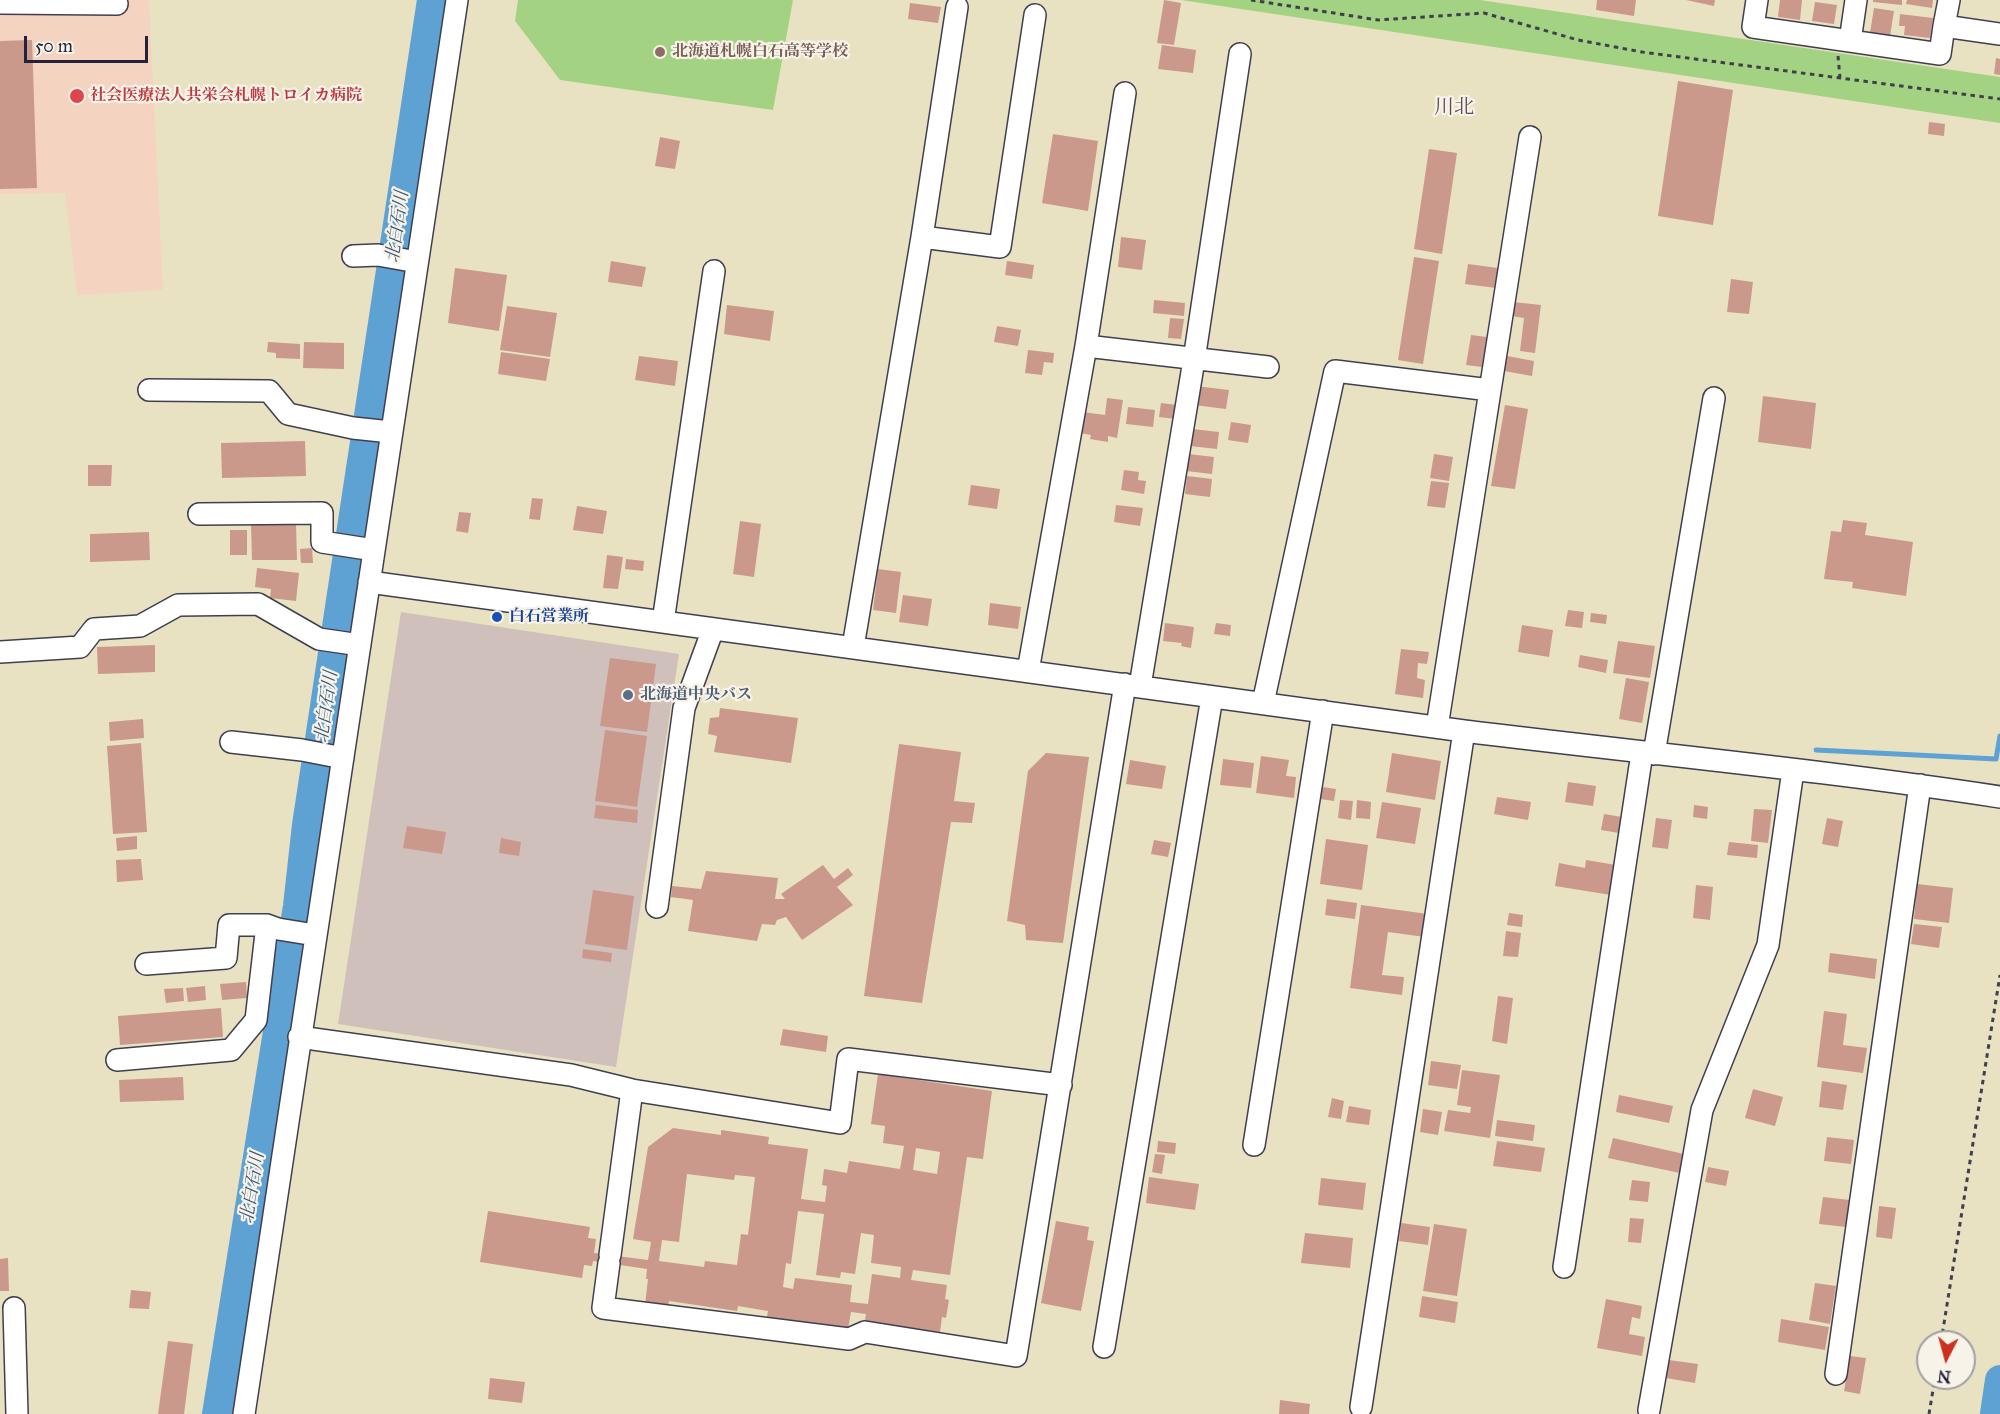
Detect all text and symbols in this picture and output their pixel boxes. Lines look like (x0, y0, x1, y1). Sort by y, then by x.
scale bar (27, 24, 152, 62)
text: 50 m (35, 35, 73, 57)
place label: 北海道札幌白石高等学校 (672, 42, 848, 62)
marker: 北海道札幌白石高等学校 (653, 45, 667, 59)
place label: 社会医療法人共栄会札幌トロイカ病院 (90, 86, 362, 106)
marker: 社会医療法人共栄会札幌トロイカ病院 (68, 87, 86, 105)
district label: 川北 (1434, 96, 1474, 120)
water label: 北白石川 (382, 190, 414, 264)
place label: 白石営業所 (509, 607, 589, 627)
marker: 白石営業所 (490, 610, 504, 624)
water label: 北白石川 (311, 670, 343, 744)
place label: 北海道中央バス (640, 685, 752, 705)
marker: 北海道中央バス (621, 688, 635, 702)
water label: 北白石川 (237, 1151, 269, 1225)
north arrow (1916, 1330, 1976, 1390)
text: N (1937, 1366, 1952, 1387)

